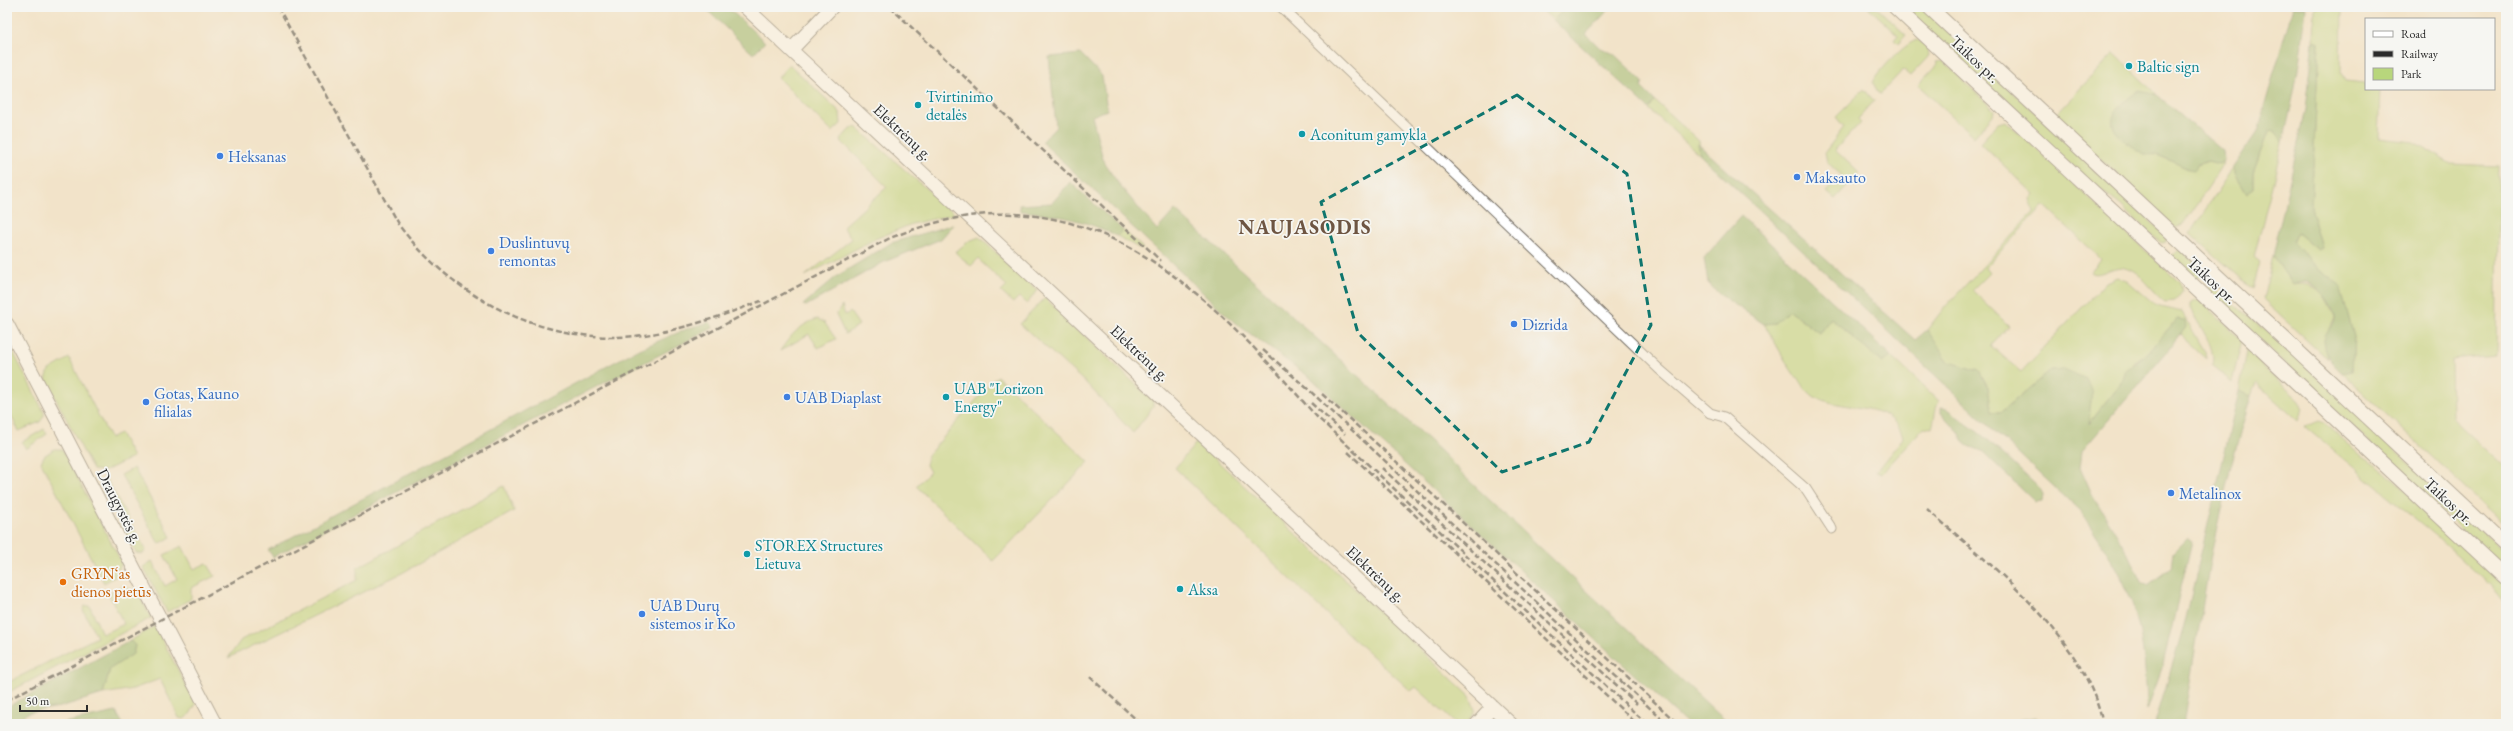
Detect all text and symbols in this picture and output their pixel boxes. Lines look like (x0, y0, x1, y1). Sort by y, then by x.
legend (2365, 18, 2495, 90)
text: Road (2401, 26, 2427, 42)
street label: Taikos pr. (1946, 31, 2004, 87)
text: Railway (2401, 46, 2439, 62)
place label: Baltic sign (2137, 56, 2200, 77)
marker: Baltic sign (2124, 61, 2134, 71)
text: Park (2401, 66, 2422, 82)
place label: Tvirtinimo detalės (926, 86, 993, 125)
street label: Elektrėnų g. (869, 99, 937, 165)
marker: Tvirtinimo detalės (913, 100, 923, 110)
place label: Aconitum gamykla (1309, 124, 1427, 145)
marker: Aconitum gamykla (1297, 129, 1307, 139)
place label: Heksanas (228, 146, 286, 167)
marker: Heksanas (215, 151, 225, 161)
place label: Maksauto (1805, 167, 1866, 188)
marker: Maksauto (1792, 172, 1802, 182)
district label: NAUJASODIS (1238, 214, 1372, 240)
place label: Duslintuvų remontas (499, 232, 570, 271)
marker: Duslintuvų remontas (486, 246, 496, 256)
street label: Taikos pr. (2183, 252, 2241, 308)
place label: Dizrida (1522, 314, 1568, 335)
marker: Dizrida (1509, 319, 1519, 329)
street label: Elektrėnų g. (1106, 320, 1174, 386)
place label: UAB "Lorizon Energy" (954, 378, 1044, 417)
place label: Gotas, Kauno filialas (154, 383, 239, 422)
place label: UAB Diaplast (795, 387, 881, 408)
marker: UAB Diaplast (782, 392, 792, 402)
marker: UAB "Lorizon Energy" (941, 392, 951, 402)
marker: Gotas, Kauno filialas (141, 397, 151, 407)
street label: Draugystės g. (92, 465, 148, 547)
street label: Taikos pr. (2420, 473, 2478, 529)
place label: Metalinox (2179, 483, 2241, 504)
marker: Metalinox (2166, 488, 2176, 498)
place label: STOREX Structures Lietuva (755, 535, 883, 574)
street label: Elektrėnų g. (1342, 541, 1410, 607)
marker: STOREX Structures Lietuva (742, 549, 752, 559)
place label: GRYN‘as dienos pietūs (71, 563, 151, 602)
marker: GRYN‘as dienos pietūs (58, 577, 68, 587)
place label: Aksa (1187, 579, 1219, 600)
marker: Aksa (1175, 584, 1185, 594)
place label: UAB Durų sistemos ir Ko (650, 595, 736, 634)
marker: UAB Durų sistemos ir Ko (637, 609, 647, 619)
scale bar (20, 687, 87, 713)
text: 50 m (26, 693, 50, 709)

